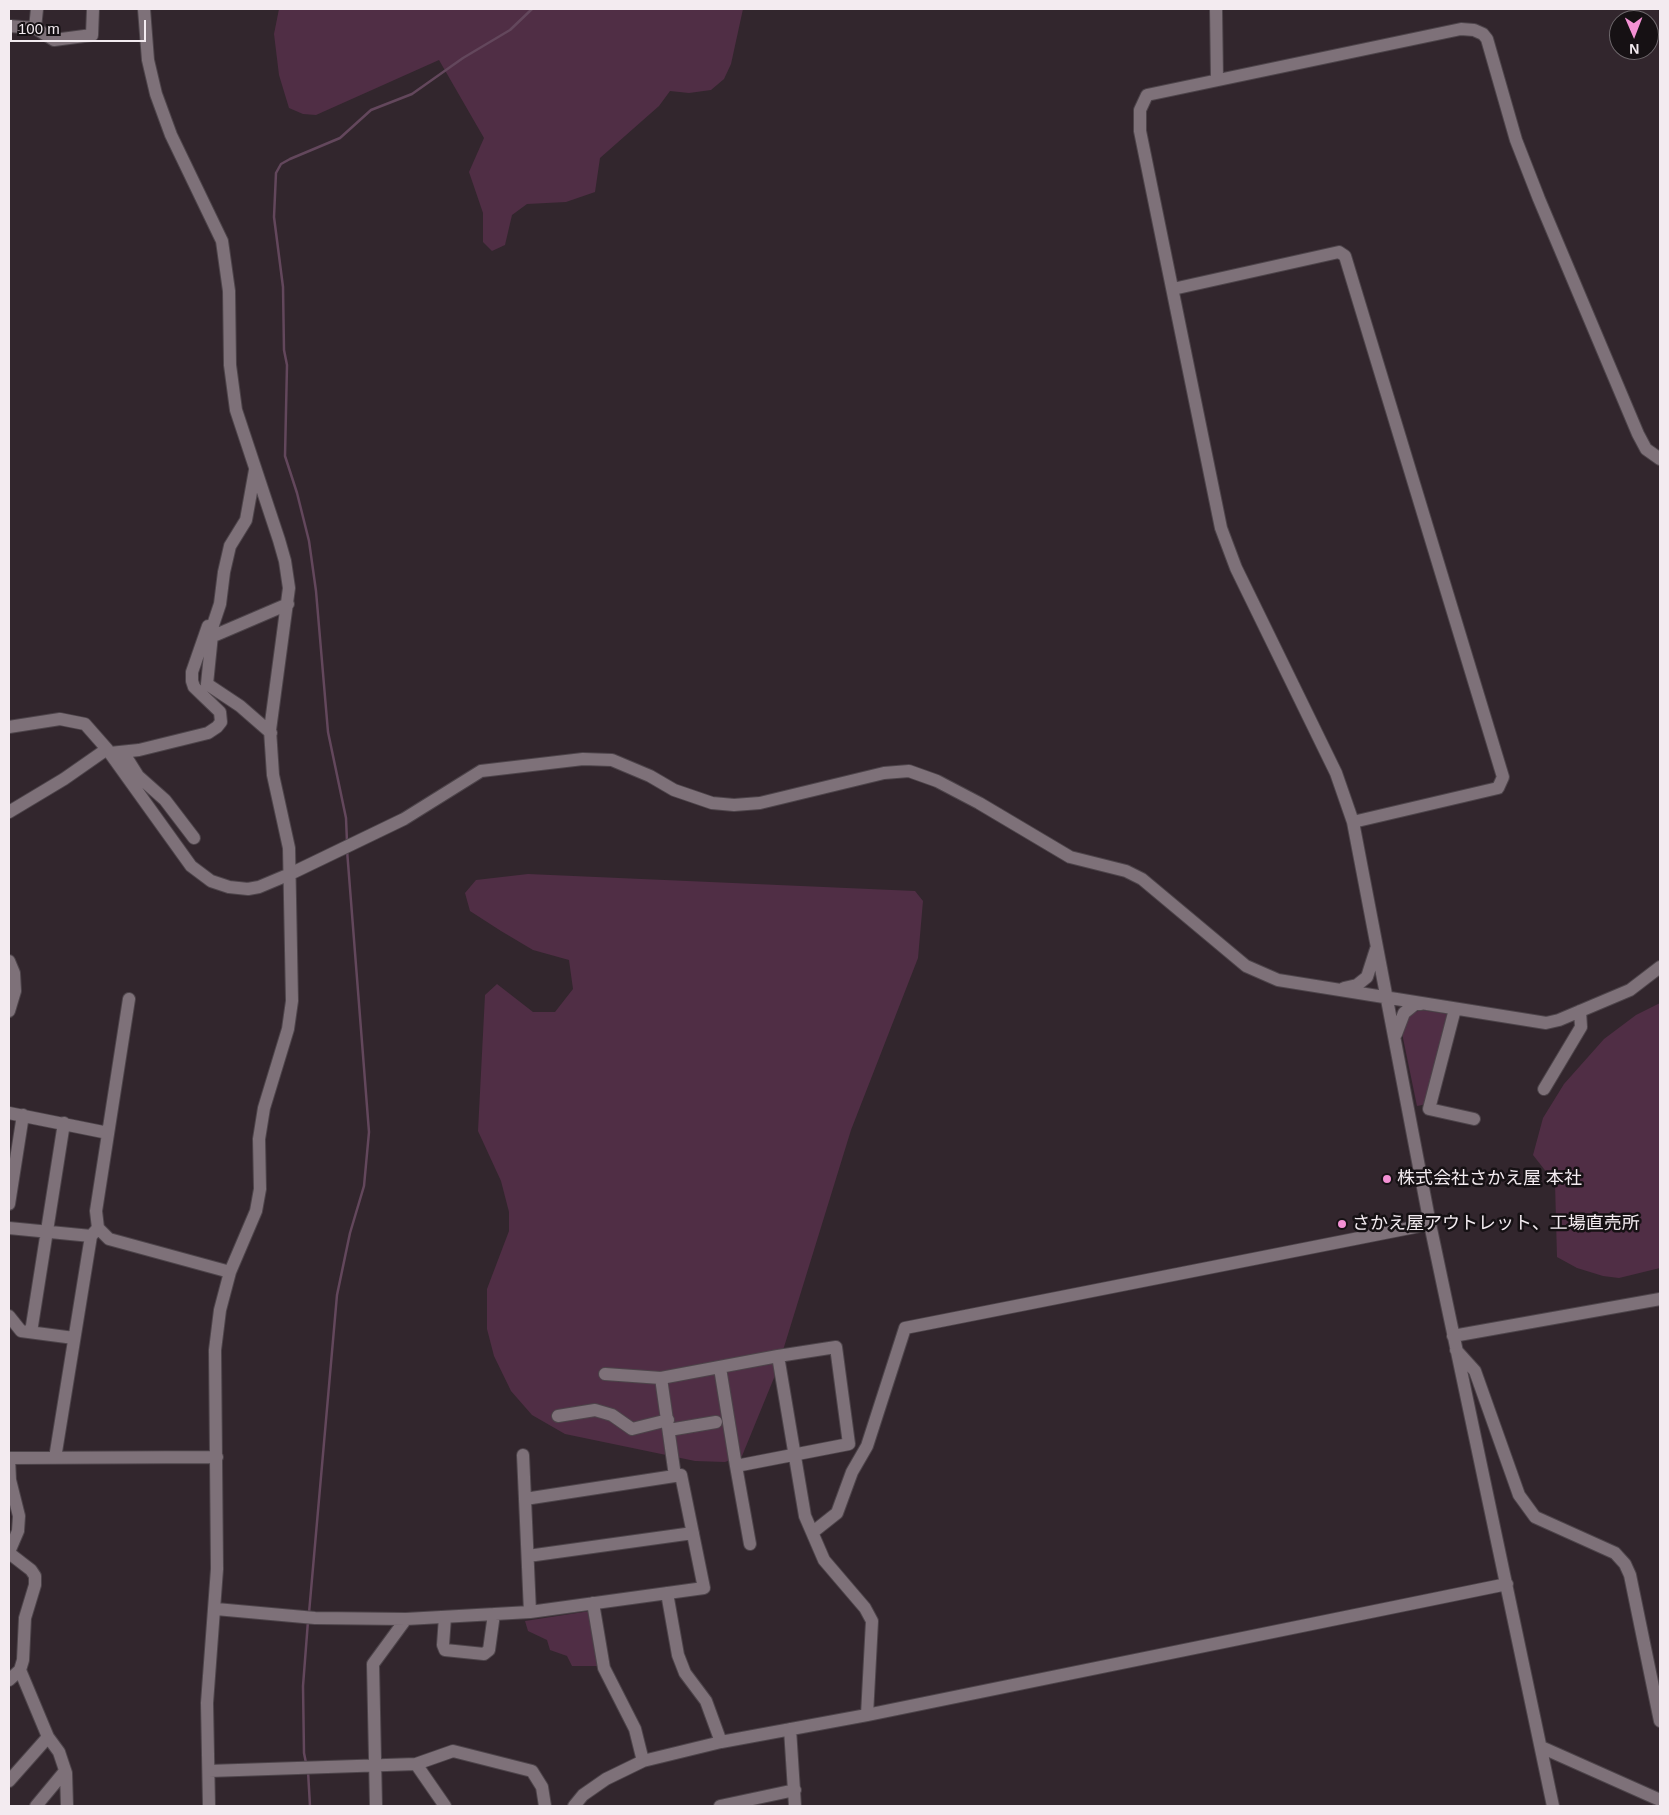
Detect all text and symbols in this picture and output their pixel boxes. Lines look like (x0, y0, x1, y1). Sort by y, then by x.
scale bar (12, 10, 149, 42)
north arrow (1609, 10, 1659, 60)
text: 100 m (18, 20, 60, 37)
text: N (1629, 41, 1639, 57)
place label: 株式会社さかえ屋 本社 (1397, 1168, 1582, 1190)
marker: 株式会社さかえ屋 本社 (1381, 1173, 1393, 1185)
place label: さかえ屋アウトレット、工場直売所 (1352, 1213, 1640, 1235)
marker: さかえ屋アウトレット、工場直売所 (1336, 1218, 1348, 1230)

